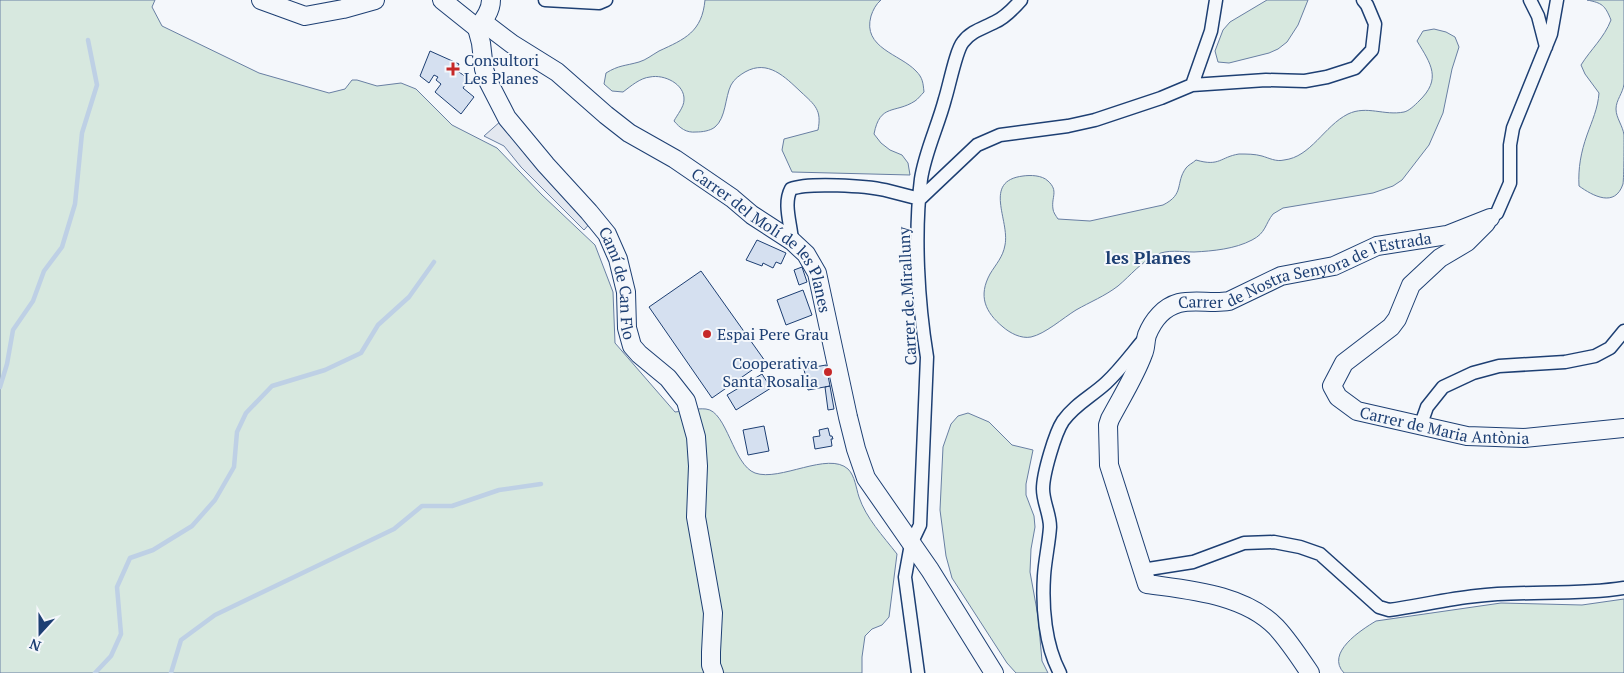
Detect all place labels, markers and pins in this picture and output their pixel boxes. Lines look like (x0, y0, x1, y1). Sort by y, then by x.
place label: Consultori Les Planes (464, 49, 539, 89)
marker: Consultori Les Planes (446, 62, 460, 76)
place label: Espai Pere Grau (717, 323, 829, 345)
marker: Espai Pere Grau (701, 328, 713, 340)
place label: Cooperativa Santa Rosalia (722, 352, 818, 392)
marker: Cooperativa Santa Rosalia (822, 366, 834, 378)

